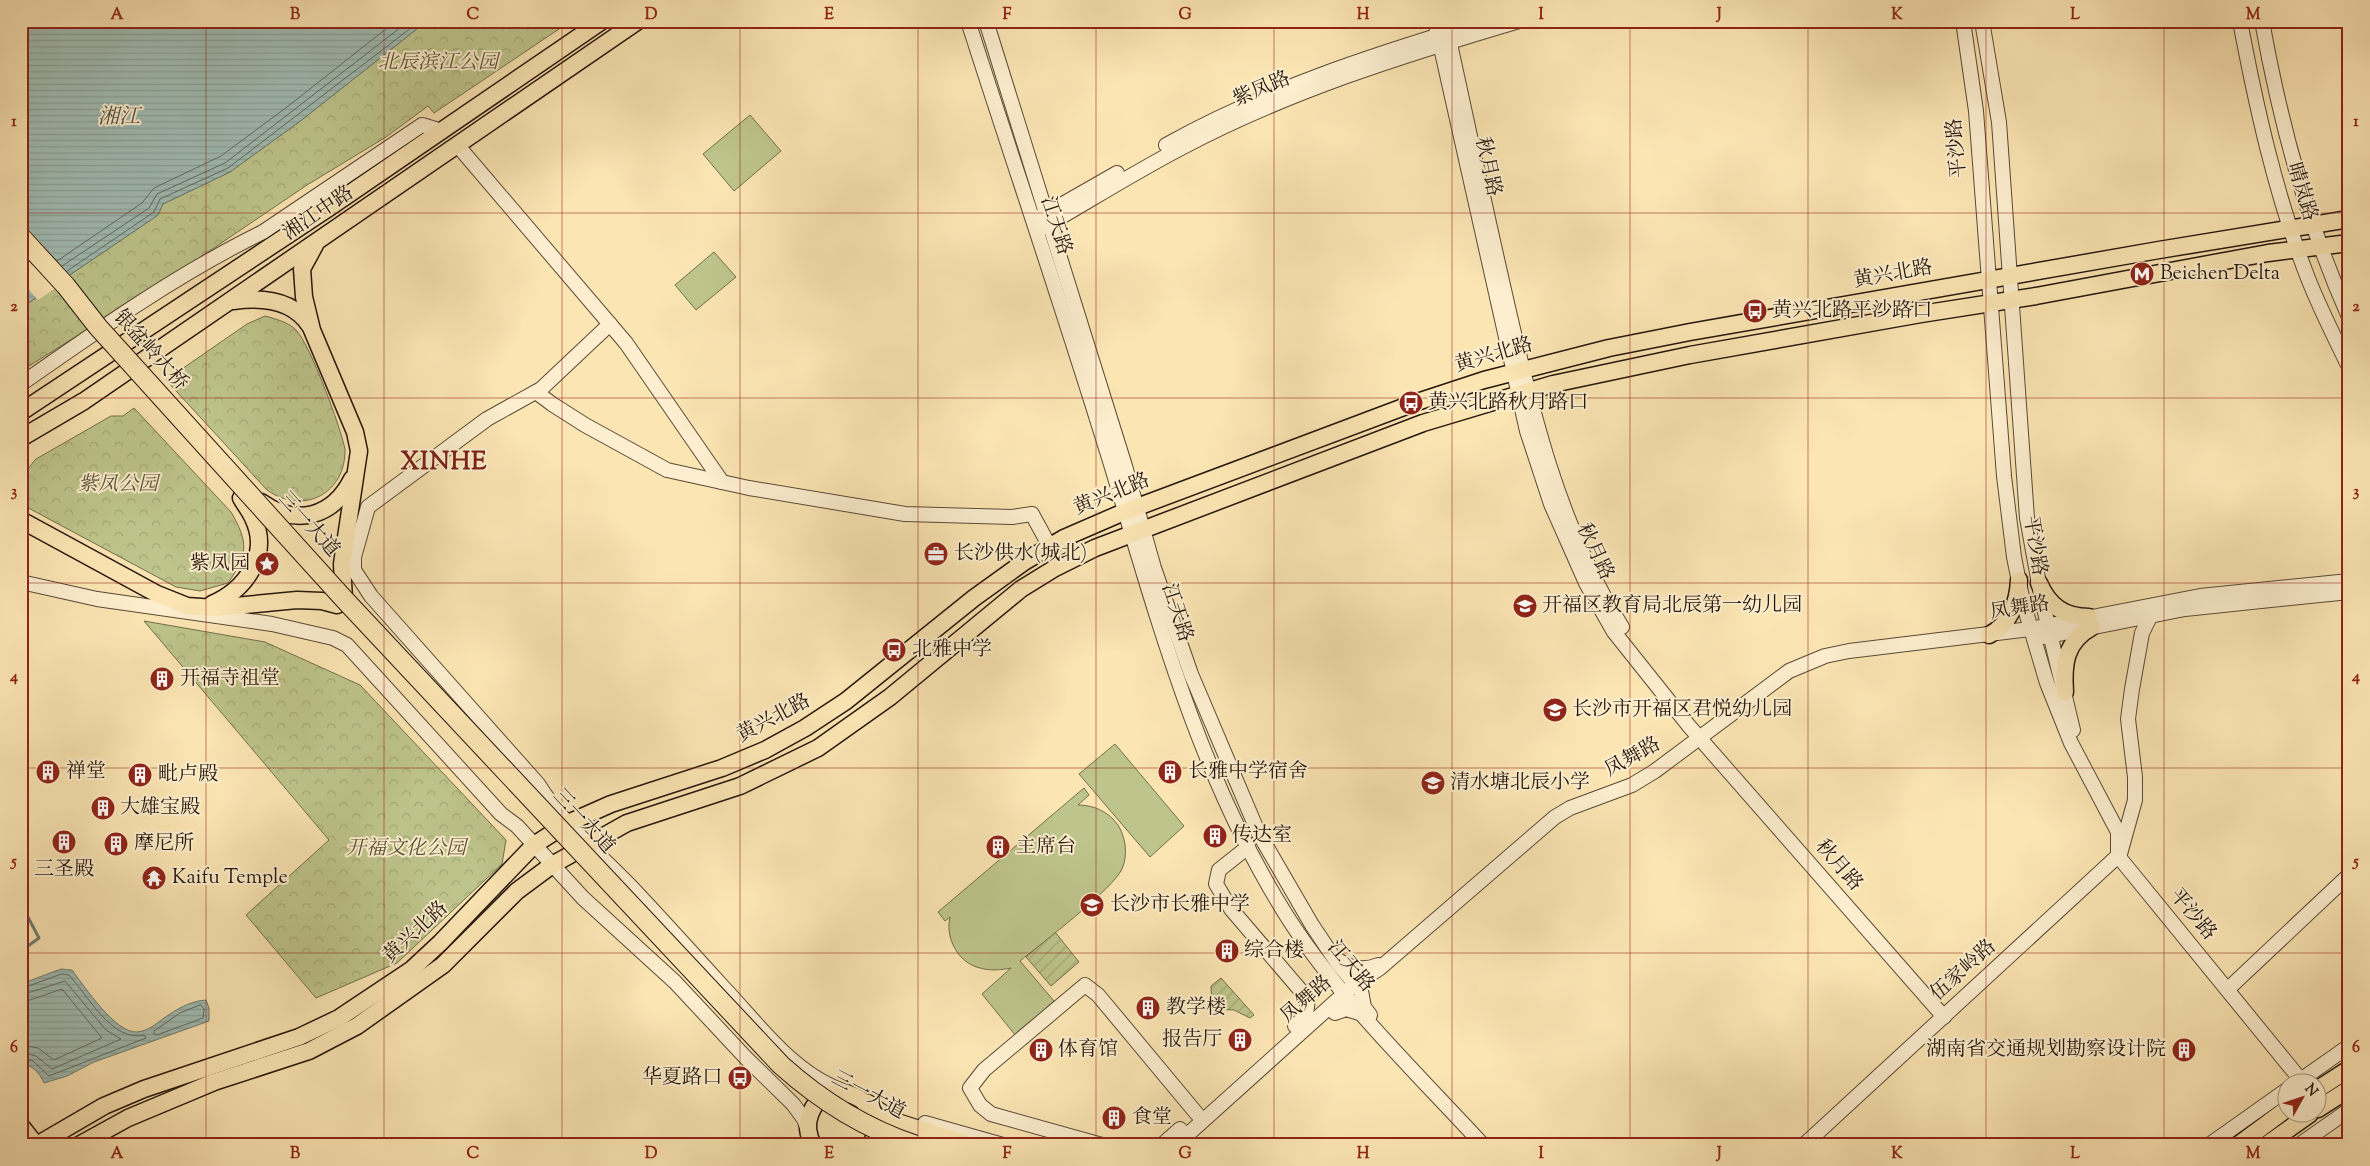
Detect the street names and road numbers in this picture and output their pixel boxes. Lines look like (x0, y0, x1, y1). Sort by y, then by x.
street label: 紫凤路 (1229, 65, 1295, 115)
street label: 平沙路 (1941, 117, 1975, 179)
street label: 秋月路 (1467, 135, 1507, 199)
street label: 晴岚路 (2278, 159, 2324, 225)
street label: 湘江中路 (278, 180, 360, 248)
street label: 江天路 (1032, 193, 1078, 259)
street label: 黄兴北路 (1851, 254, 1935, 296)
street label: 银盆岭大桥 (106, 304, 194, 398)
street label: 黄兴北路 (1452, 331, 1536, 381)
street label: 黄兴北路 (1069, 467, 1155, 523)
street label: 三一大道 (270, 486, 346, 564)
street label: 平沙路 (2015, 514, 2053, 578)
street label: 秋月路 (1568, 519, 1620, 585)
street label: 江天路 (1153, 580, 1199, 646)
street label: 凤舞路 (1988, 590, 2052, 628)
street label: 黄兴北路 (732, 687, 816, 751)
street label: 凤舞路 (1600, 731, 1666, 785)
street label: 三一大道 (545, 783, 621, 861)
street label: 秋月路 (1807, 834, 1869, 898)
street label: 平沙路 (2162, 883, 2222, 947)
street label: 黄兴北路 (377, 895, 455, 971)
street label: 伍家岭路 (1925, 933, 2003, 1009)
street label: 江天路 (1320, 935, 1380, 999)
street label: 凤舞路 (1275, 969, 1339, 1031)
street label: 三一大道 (826, 1064, 910, 1128)

